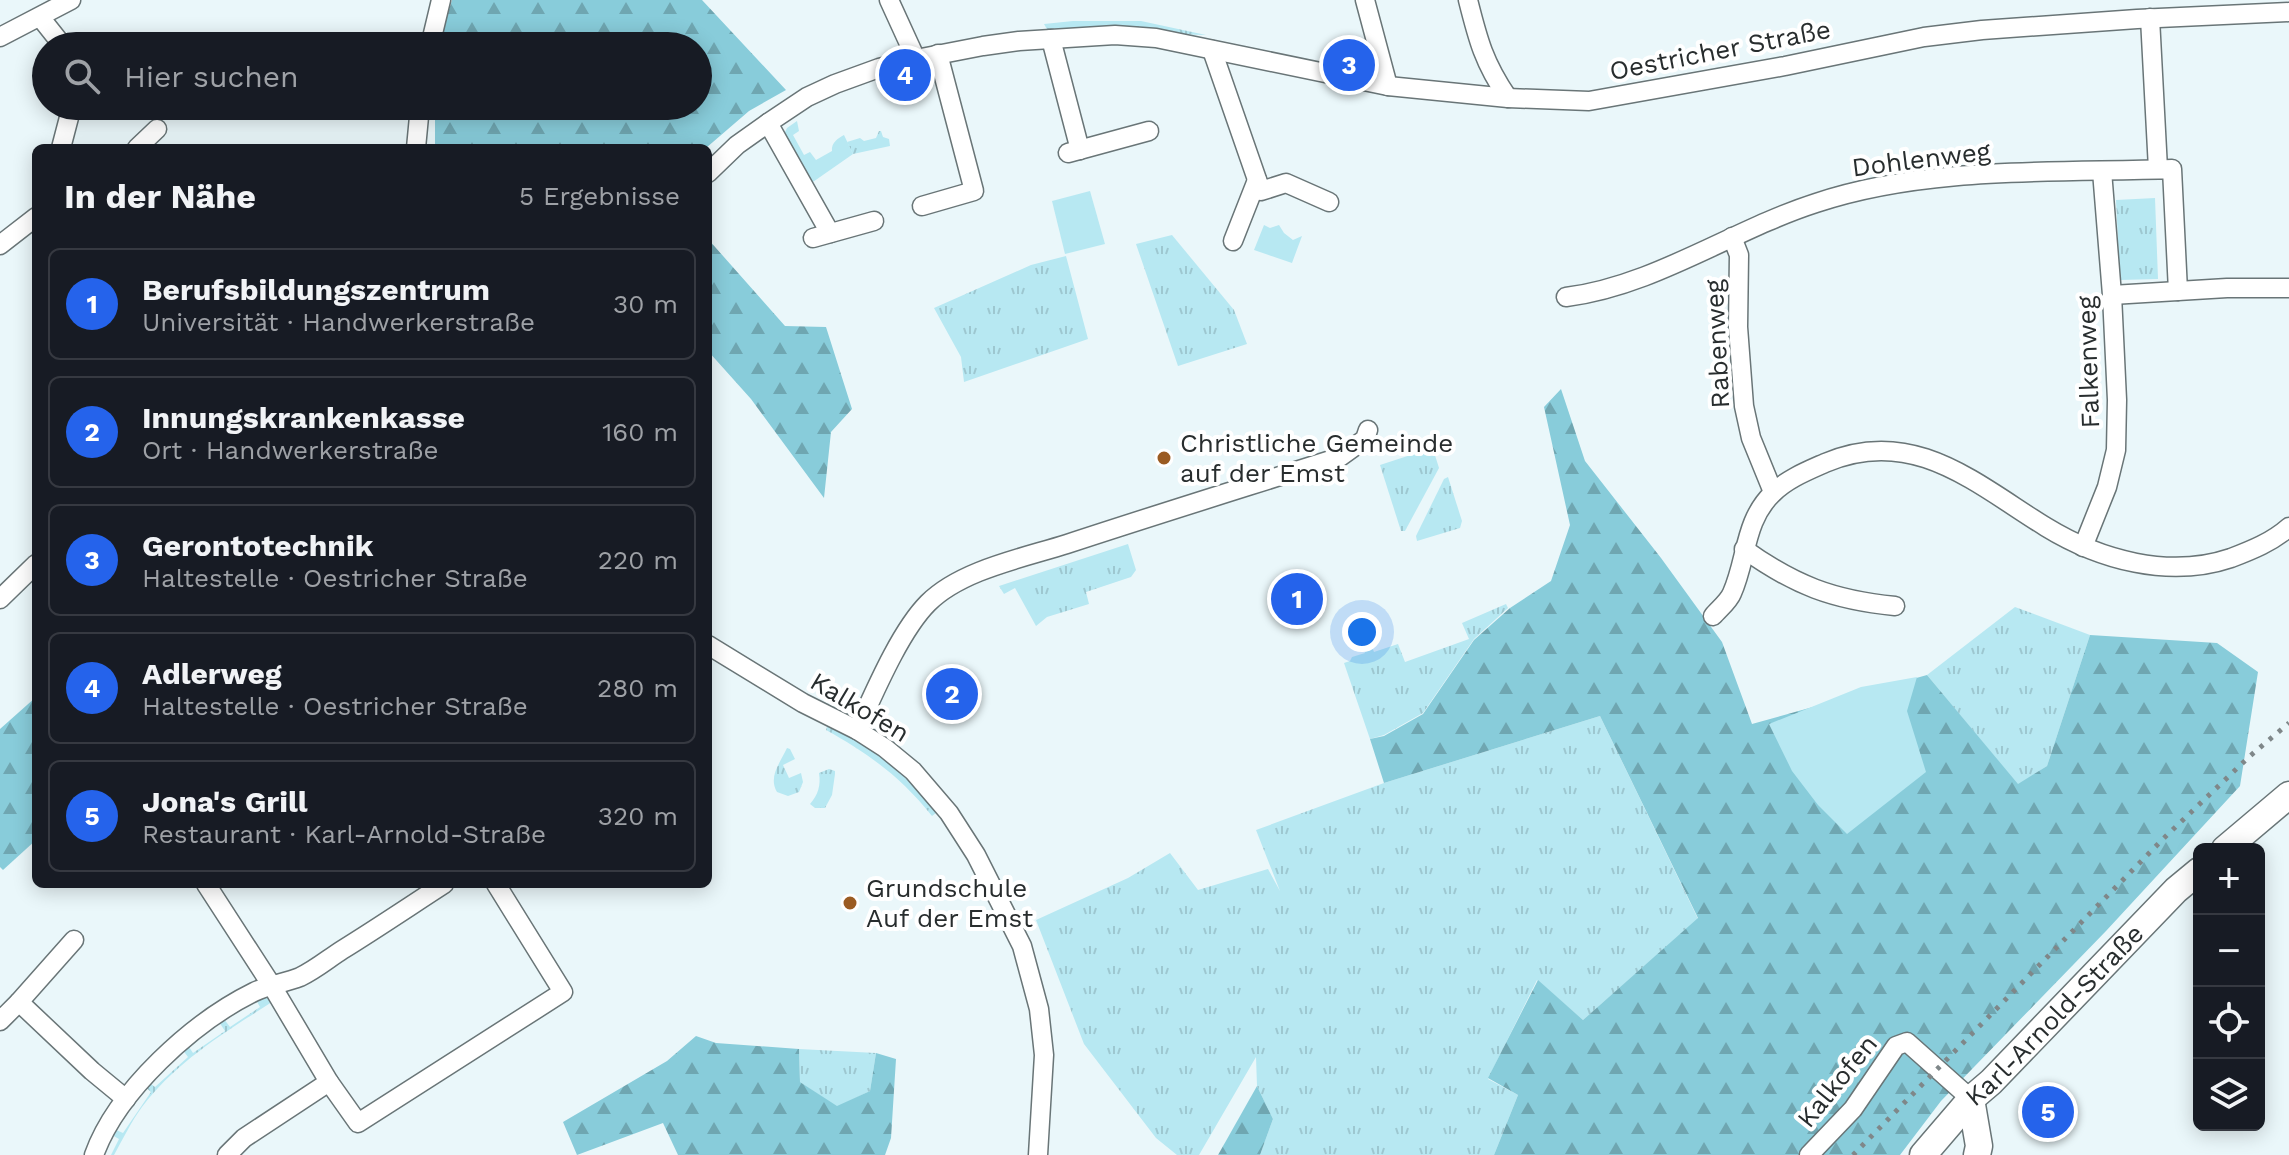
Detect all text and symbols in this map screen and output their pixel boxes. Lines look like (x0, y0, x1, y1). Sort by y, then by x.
street label: Oestricher Straße (1607, 14, 1833, 86)
search box (32, 32, 712, 120)
pin: 3 (1323, 35, 1375, 95)
pin: 4 (879, 45, 931, 105)
icon: search (60, 54, 104, 98)
text: Hier suchen (124, 59, 299, 94)
street label: Dohlenweg (1850, 136, 1992, 182)
text: In der Nähe (64, 176, 256, 216)
text: 5 Ergebnisse (519, 181, 680, 211)
text: Berufsbildungszentrum (142, 272, 490, 307)
street label: Rabenweg (1699, 278, 1735, 409)
text: 1 (86, 289, 98, 319)
text: 30 m (613, 289, 678, 319)
street label: Falkenweg (2071, 295, 2105, 429)
text: Universität · Handwerkerstraße (142, 307, 535, 337)
text: Innungskrankenkasse (142, 400, 465, 435)
text: 2 (84, 417, 100, 447)
text: 160 m (602, 417, 678, 447)
place label: Christliche Gemeinde auf der Emst (1180, 428, 1453, 488)
text: Ort · Handwerkerstraße (142, 435, 439, 465)
marker: Christliche Gemeinde auf der Emst (1155, 449, 1173, 467)
text: Gerontotechnik (142, 528, 373, 563)
text: 3 (84, 545, 100, 575)
text: 220 m (598, 545, 678, 575)
text: Haltestelle · Oestricher Straße (142, 563, 528, 593)
pin: 1 (1271, 569, 1323, 629)
your location (1342, 612, 1382, 652)
text: Adlerweg (142, 656, 282, 691)
pin: 2 (926, 664, 978, 724)
street label: Kalkofen (805, 666, 915, 748)
text: 4 (84, 673, 100, 703)
text: 280 m (597, 673, 678, 703)
text: Haltestelle · Oestricher Straße (142, 691, 528, 721)
text: Jona's Grill (142, 784, 308, 819)
text: 5 (84, 801, 100, 831)
text: 320 m (598, 801, 678, 831)
text: Restaurant · Karl-Arnold-Straße (142, 819, 546, 849)
map controls (2193, 843, 2265, 1131)
button: + (2193, 843, 2265, 915)
place label: Grundschule Auf der Emst (866, 873, 1033, 933)
marker: Grundschule Auf der Emst (841, 894, 859, 912)
button: − (2193, 915, 2265, 987)
street label: Karl-Arnold-Straße (1959, 918, 2149, 1112)
button: locate (2193, 987, 2265, 1059)
street label: Kalkofen (1791, 1029, 1883, 1133)
button: layers (2193, 1059, 2265, 1131)
pin: 5 (2022, 1082, 2074, 1142)

